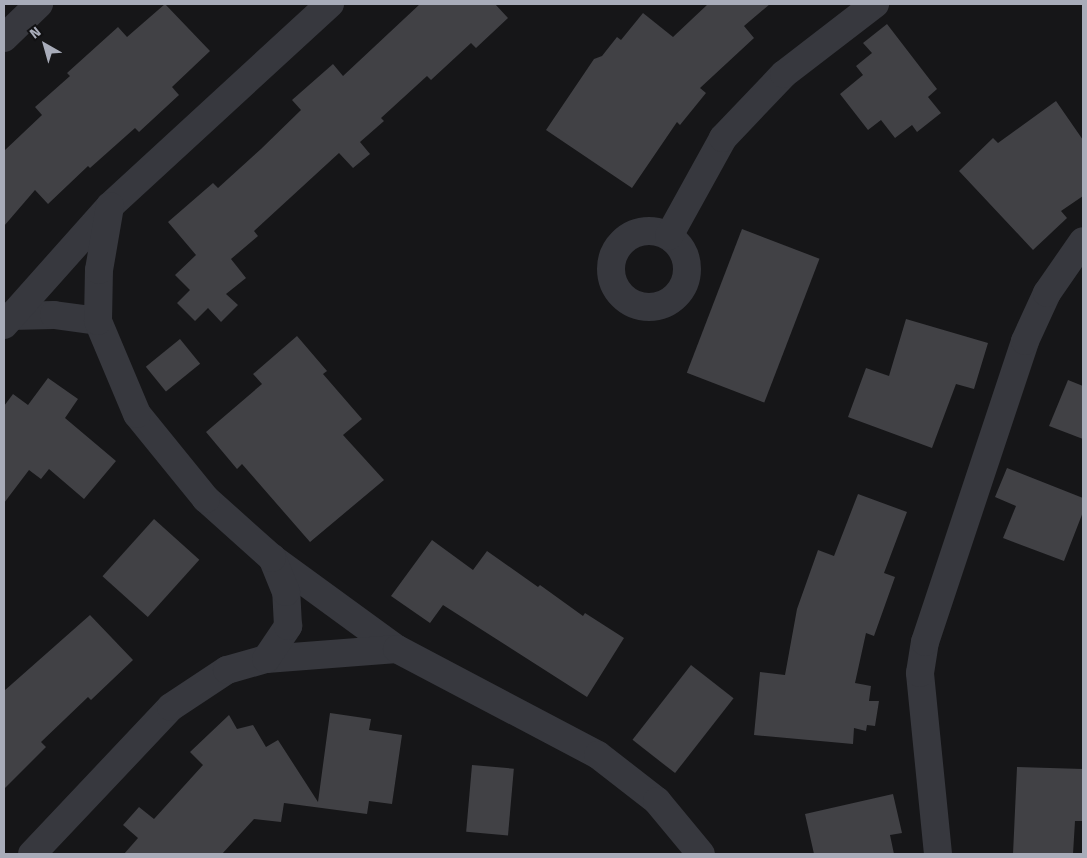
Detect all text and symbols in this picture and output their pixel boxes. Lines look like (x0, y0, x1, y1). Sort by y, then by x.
north arrow (20, 20, 70, 70)
text: N (27, 23, 44, 42)

